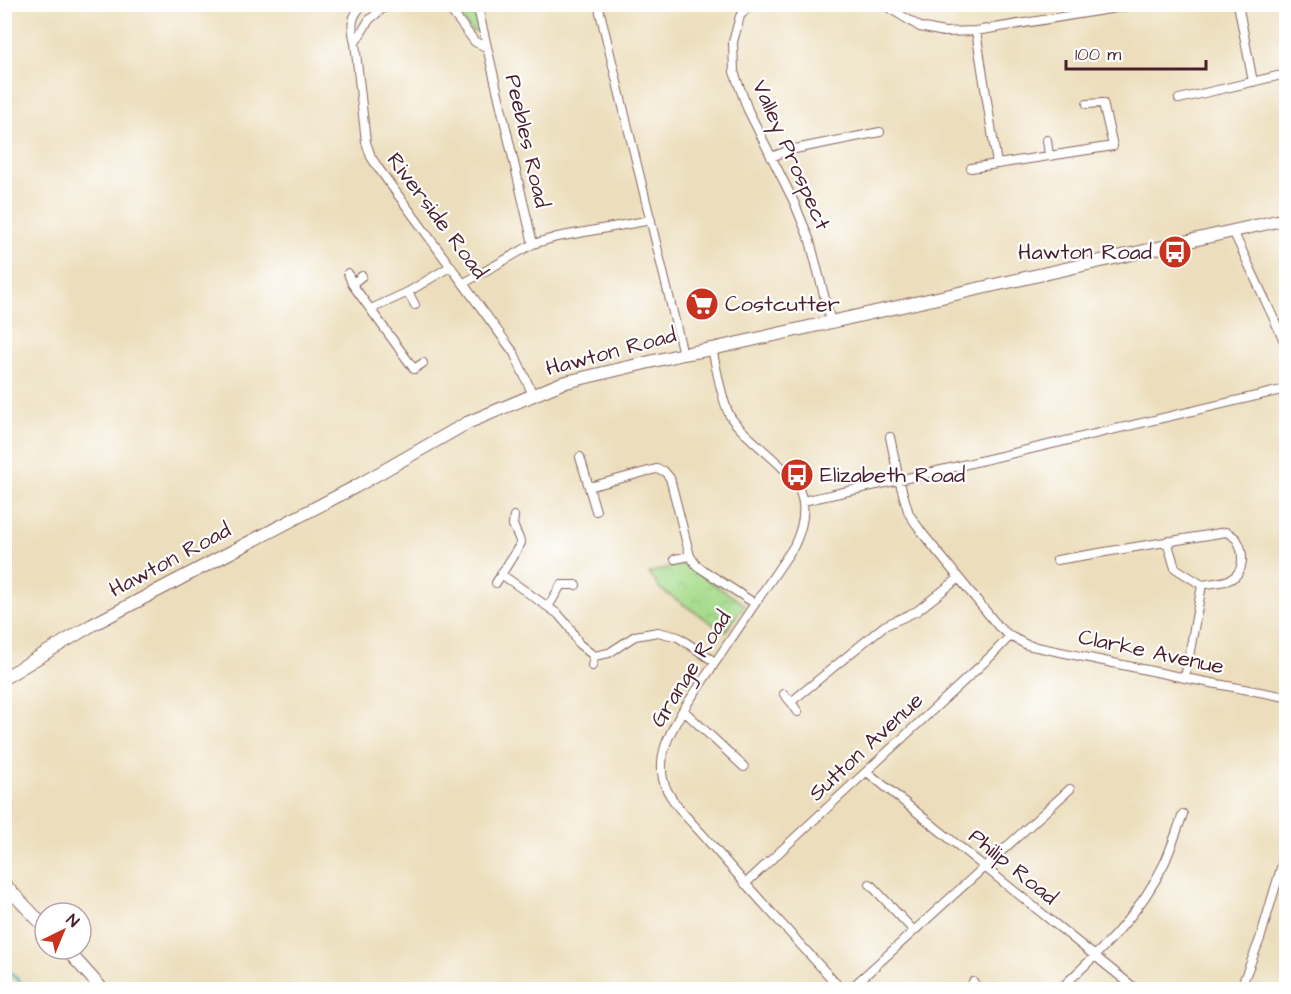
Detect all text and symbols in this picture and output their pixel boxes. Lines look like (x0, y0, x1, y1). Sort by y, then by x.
scale bar (1066, 33, 1206, 71)
text: 100 m (1075, 42, 1121, 67)
street label: Peebles Road (497, 71, 557, 211)
street label: Valley Prospect (743, 75, 838, 235)
street label: Riverside Road (379, 146, 495, 286)
bus stop icon: Hawton Road (1157, 234, 1193, 270)
place label: Hawton Road (1018, 237, 1152, 268)
supermarket icon: Costcutter (684, 286, 720, 322)
place label: Costcutter (725, 289, 840, 320)
street label: Hawton Road (542, 320, 680, 384)
bus stop icon: Elizabeth Road (779, 457, 815, 493)
place label: Elizabeth Road (820, 460, 965, 491)
street label: Hawton Road (104, 515, 236, 605)
street label: Grange Road (643, 605, 740, 734)
street label: Clarke Avenue (1075, 621, 1227, 683)
street label: Sutton Avenue (802, 686, 930, 808)
street label: Philip Road (962, 821, 1064, 913)
north arrow (33, 901, 93, 961)
text: N (61, 909, 84, 932)

